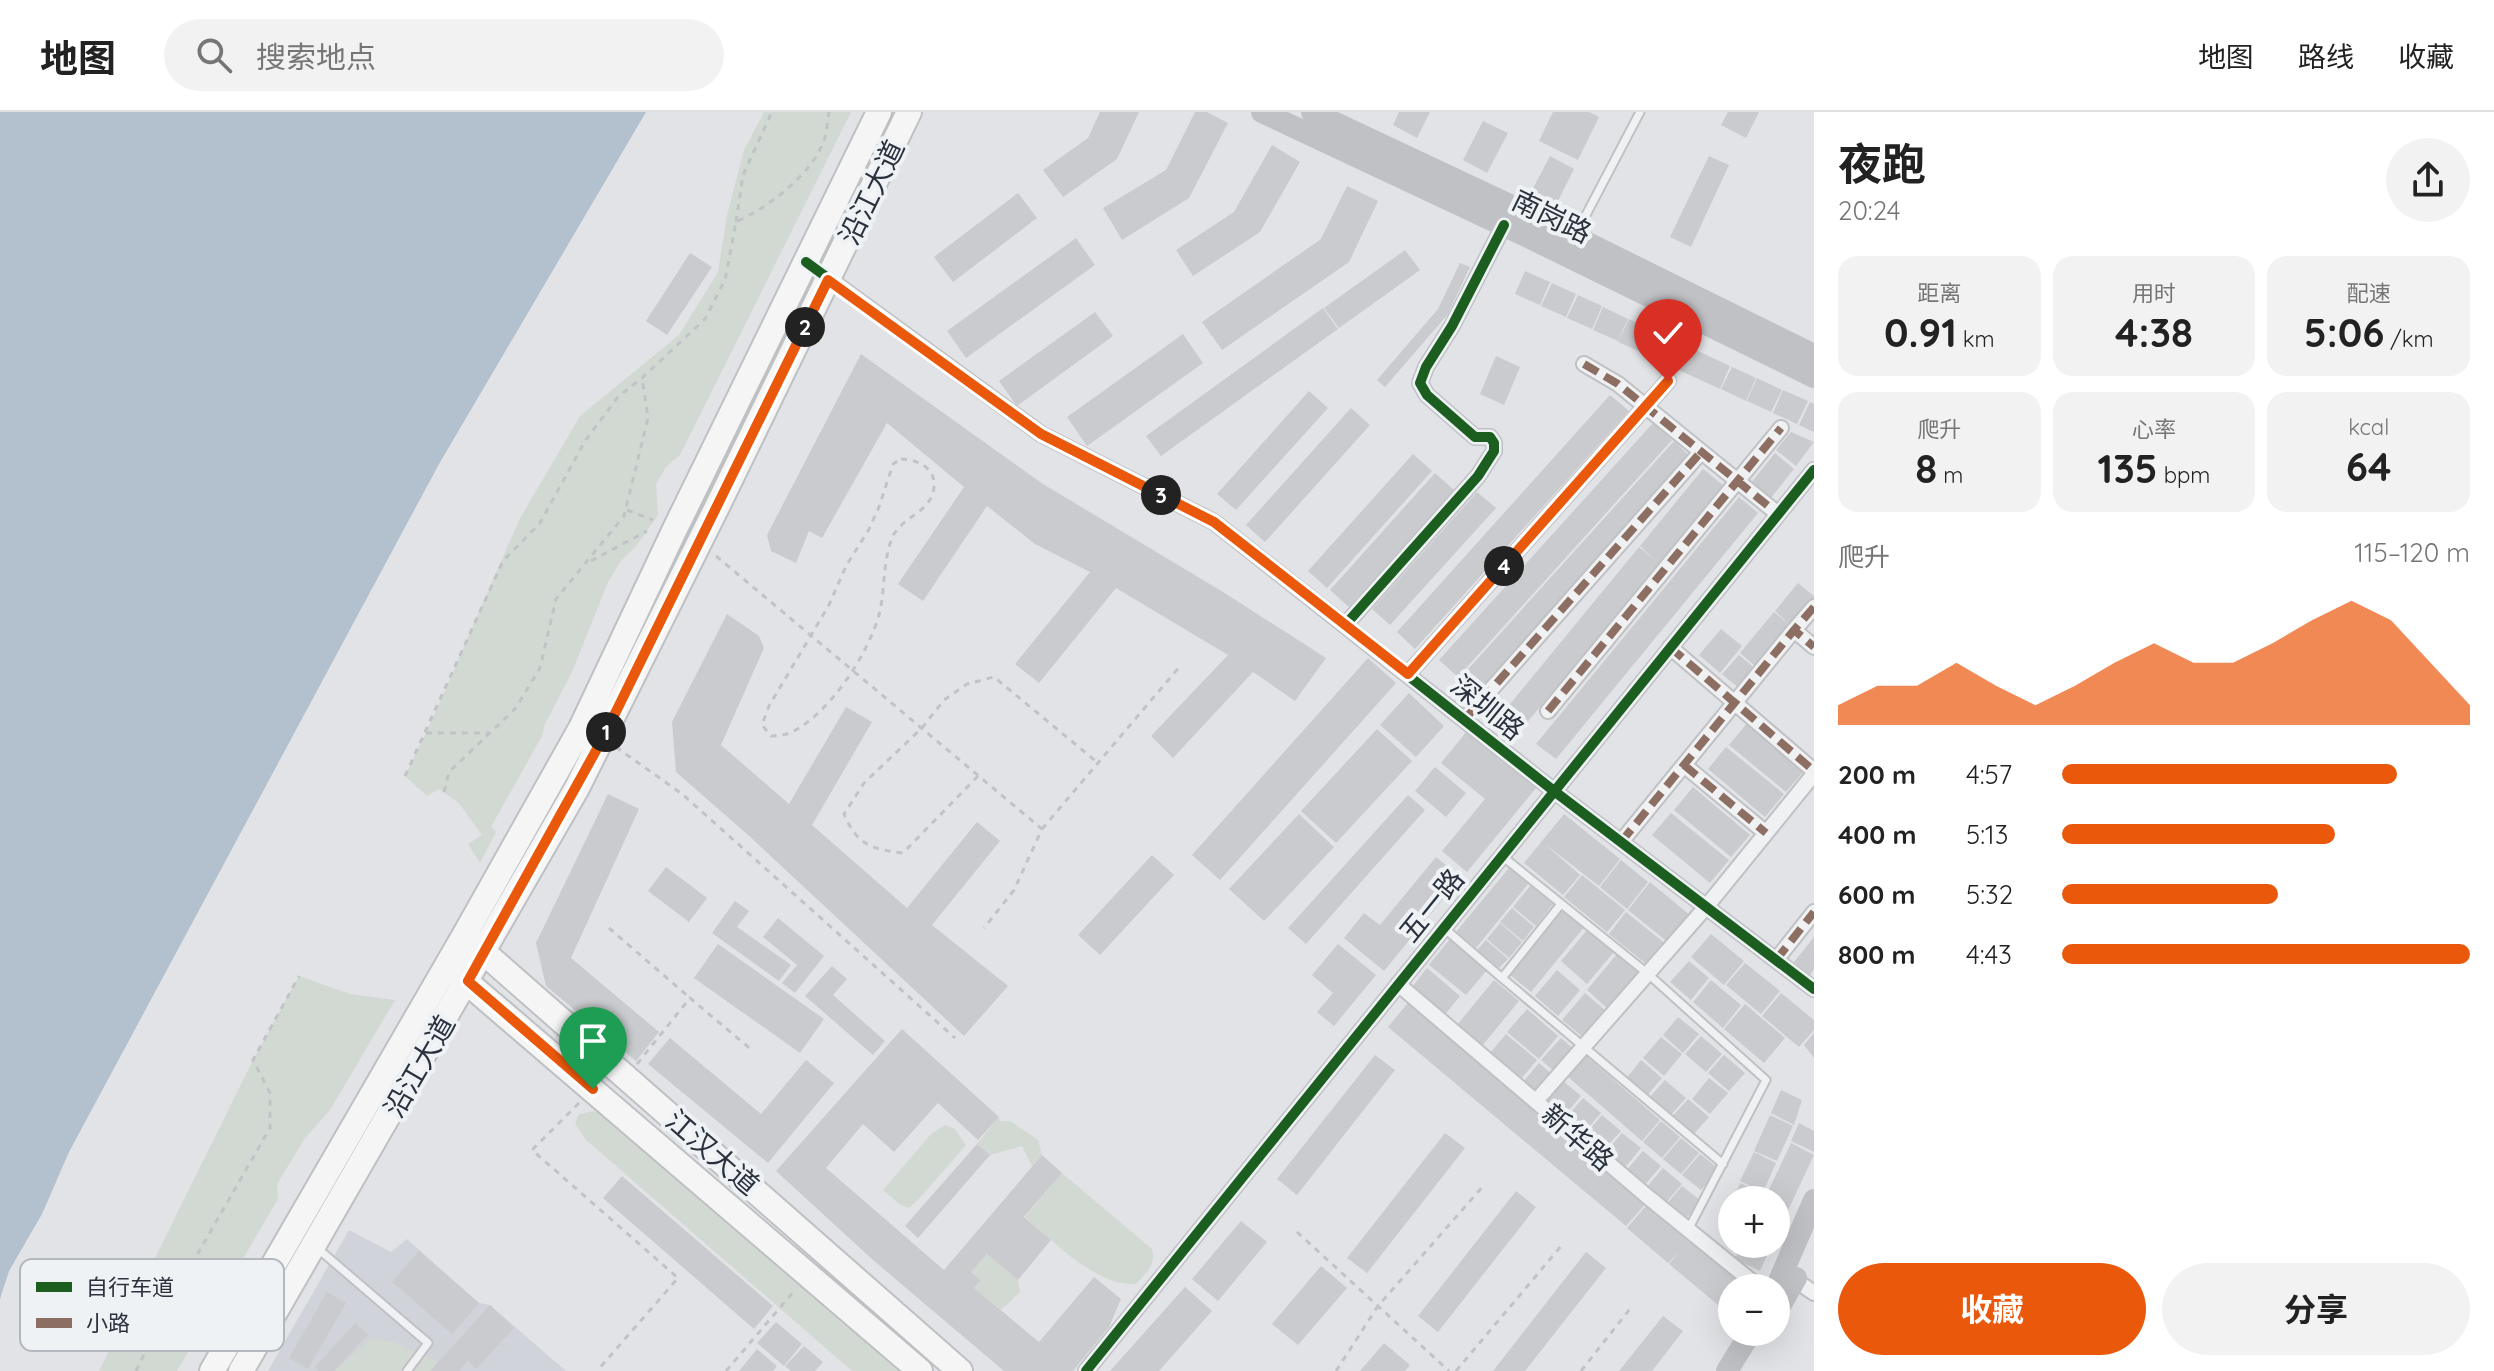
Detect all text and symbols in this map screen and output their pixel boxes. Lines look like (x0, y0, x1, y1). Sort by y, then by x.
search box (164, 19, 724, 91)
icon: search (192, 33, 236, 77)
text: 地图 (40, 34, 116, 82)
text: 搜索地点 (256, 38, 376, 76)
text: 地图 (2198, 39, 2254, 74)
text: 路线 (2298, 39, 2354, 74)
text: 收藏 (2398, 39, 2454, 74)
street label: 沿江大道 (831, 134, 911, 250)
text: 夜跑 (1838, 136, 1926, 191)
button: share (2386, 138, 2470, 222)
street label: 南岗路 (1507, 182, 1597, 250)
text: 20:24 (1838, 194, 1900, 227)
text: 距离 (1917, 279, 1961, 307)
text: 用时 (2132, 279, 2176, 307)
text: 配速 (2347, 279, 2391, 307)
pin (1634, 299, 1702, 381)
pin: 2 (785, 307, 825, 347)
text: 0.91 (1884, 307, 1957, 357)
text: 4:38 (2115, 307, 2193, 357)
text: 5:06 (2304, 307, 2384, 357)
icon: check (1646, 311, 1690, 355)
text: 2 (799, 313, 811, 341)
text: km (1957, 325, 1995, 353)
text: /km (2384, 325, 2434, 353)
text: kcal (2348, 413, 2389, 441)
text: 爬升 (1917, 415, 1961, 443)
text: 心率 (2132, 415, 2176, 443)
text: 64 (2346, 441, 2391, 491)
text: 8 (1915, 443, 1937, 493)
text: 135 (2098, 443, 2158, 493)
text: m (1937, 461, 1963, 489)
text: bpm (2158, 461, 2210, 489)
pin: 3 (1141, 475, 1181, 515)
text: 3 (1155, 481, 1167, 509)
text: 115–120 m (2354, 536, 2470, 569)
text: 爬升 (1838, 540, 1890, 573)
pin: 4 (1484, 546, 1524, 586)
text: 4 (1498, 552, 1510, 580)
street label: 深圳路 (1444, 667, 1532, 747)
pin: 1 (586, 712, 626, 752)
text: 1 (602, 718, 610, 746)
text: 200 m (1838, 758, 1916, 791)
text: 4:57 (1966, 758, 2012, 791)
text: 400 m (1838, 818, 1916, 851)
text: 5:13 (1966, 818, 2008, 851)
street label: 五一路 (1391, 861, 1471, 949)
text: 600 m (1838, 878, 1916, 911)
text: 5:32 (1966, 878, 2013, 911)
text: 800 m (1838, 938, 1915, 971)
text: 4:43 (1966, 938, 2012, 971)
pin (559, 1007, 627, 1089)
street label: 沿江大道 (376, 1009, 462, 1123)
icon: arrive (571, 1019, 615, 1063)
street label: 新华路 (1535, 1096, 1621, 1178)
street label: 江汉大道 (659, 1102, 767, 1202)
map controls (1718, 1186, 1790, 1346)
button: + (1718, 1186, 1790, 1258)
legend (20, 1259, 284, 1351)
button: 收藏 (1838, 1263, 2146, 1355)
button: 分享 (2162, 1263, 2470, 1355)
text: 自行车道 (86, 1273, 174, 1301)
button: − (1718, 1274, 1790, 1346)
text: 小路 (86, 1309, 130, 1337)

